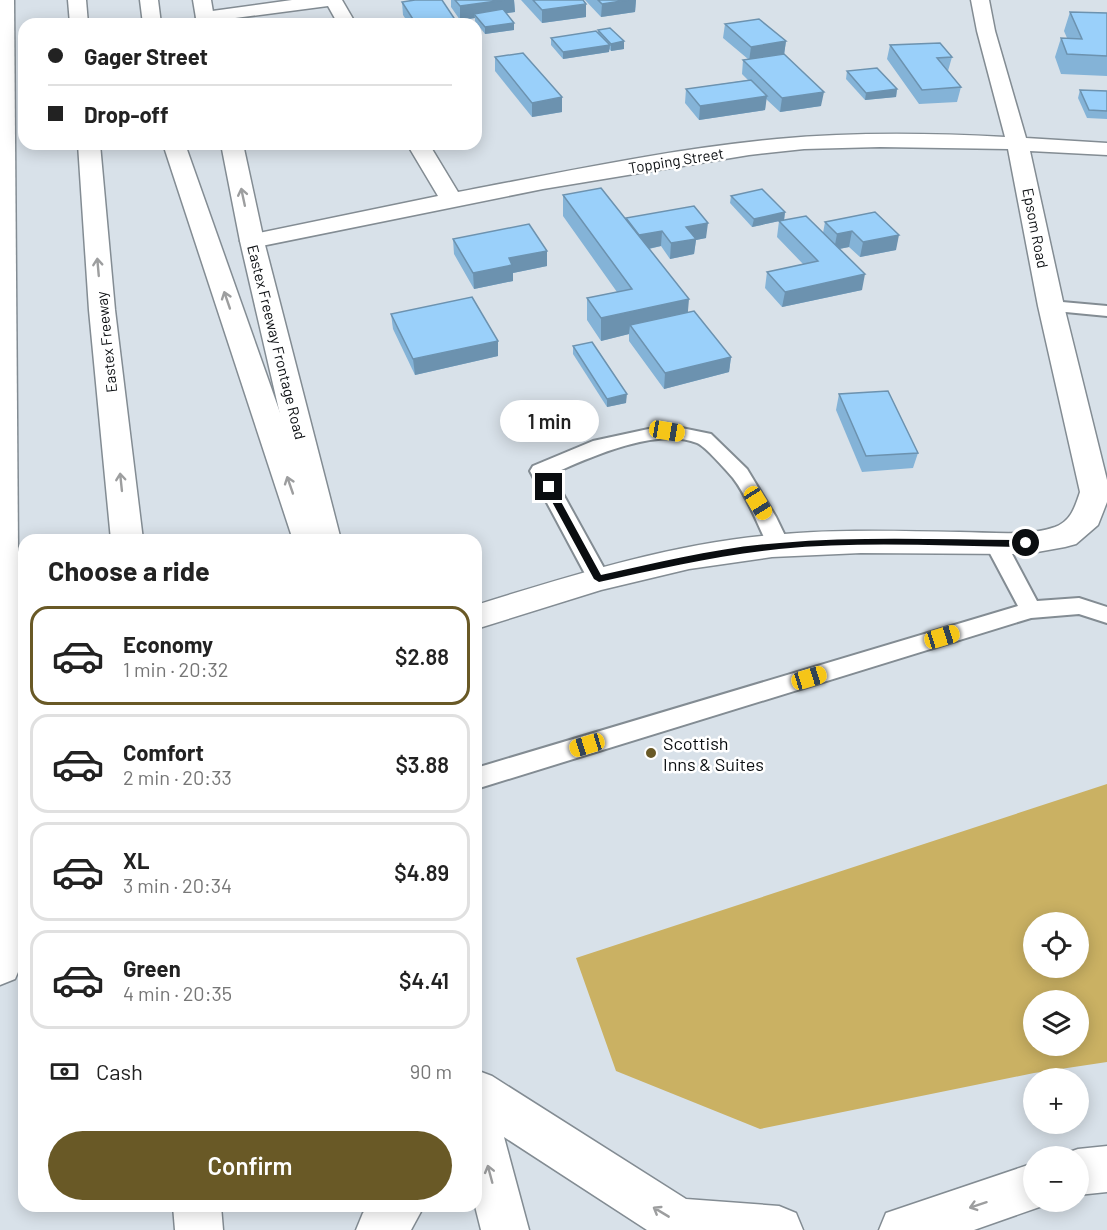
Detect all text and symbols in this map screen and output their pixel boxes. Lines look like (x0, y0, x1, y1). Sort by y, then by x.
text: Gager Street (84, 43, 208, 69)
text: Drop-off (84, 101, 168, 127)
street label: Topping Street (627, 144, 725, 176)
street label: Epsom Road (1019, 186, 1053, 270)
one-way arrow (237, 188, 248, 208)
street label: Eastex Freeway Frontage Road (244, 243, 310, 441)
one-way arrow (93, 258, 104, 277)
street label: Eastex Freeway (92, 290, 120, 394)
one-way arrow (220, 291, 231, 310)
callout: 1 min (500, 400, 598, 442)
text: 1 min (528, 409, 571, 433)
car (648, 419, 686, 443)
one-way arrow (115, 472, 126, 492)
route end (535, 473, 562, 500)
one-way arrow (283, 476, 294, 495)
car (741, 483, 775, 523)
route start (1012, 529, 1039, 556)
text: Choose a ride (48, 554, 210, 586)
car (922, 623, 962, 651)
icon: car (51, 629, 105, 683)
text: Economy (123, 631, 213, 657)
text: $2.88 (395, 643, 449, 669)
text: 1 min · 20:32 (123, 657, 228, 681)
car (789, 664, 829, 692)
car (567, 731, 607, 759)
place label: Scottish Inns & Suites (663, 732, 764, 775)
icon: car (51, 737, 105, 791)
text: Comfort (123, 739, 204, 765)
marker: Scottish Inns & Suites (644, 746, 658, 760)
text: $3.88 (395, 751, 449, 777)
text: 2 min · 20:33 (123, 765, 232, 789)
icon: car (51, 845, 105, 899)
text: XL (123, 847, 149, 873)
text: $4.89 (394, 859, 449, 885)
text: 3 min · 20:34 (123, 873, 232, 897)
map controls (1023, 912, 1089, 1212)
button: locate (1023, 912, 1089, 978)
icon: car (51, 953, 105, 1007)
text: Green (123, 955, 181, 981)
text: $4.41 (399, 967, 449, 993)
text: 4 min · 20:35 (123, 981, 232, 1005)
button: layers (1023, 990, 1089, 1056)
icon: cash (48, 1055, 81, 1088)
text: Cash (96, 1058, 143, 1084)
text: 90 m (410, 1059, 452, 1083)
button: + (1023, 1068, 1089, 1134)
button: Confirm (48, 1131, 452, 1200)
button: − (1023, 1146, 1089, 1212)
one-way arrow (484, 1165, 496, 1184)
one-way arrow (969, 1200, 988, 1211)
one-way arrow (653, 1206, 670, 1218)

